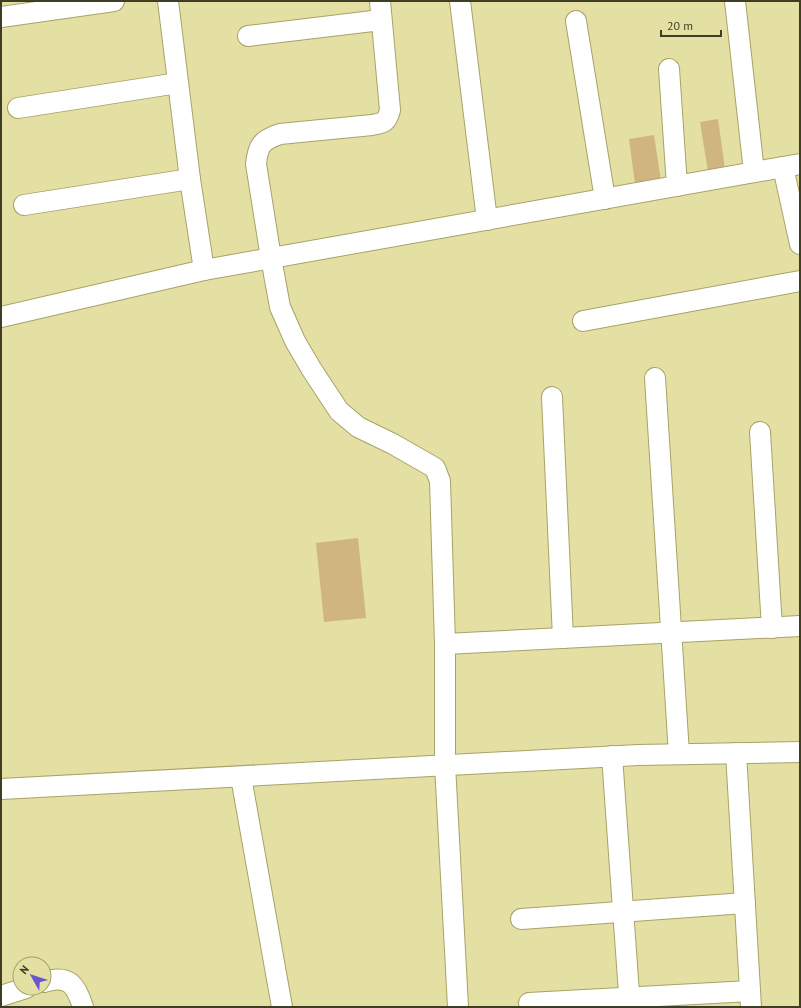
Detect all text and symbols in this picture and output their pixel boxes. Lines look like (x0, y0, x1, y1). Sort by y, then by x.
scale bar (661, 12, 721, 38)
text: 20 m (667, 18, 693, 33)
north arrow (12, 956, 52, 996)
text: N (17, 962, 32, 977)

